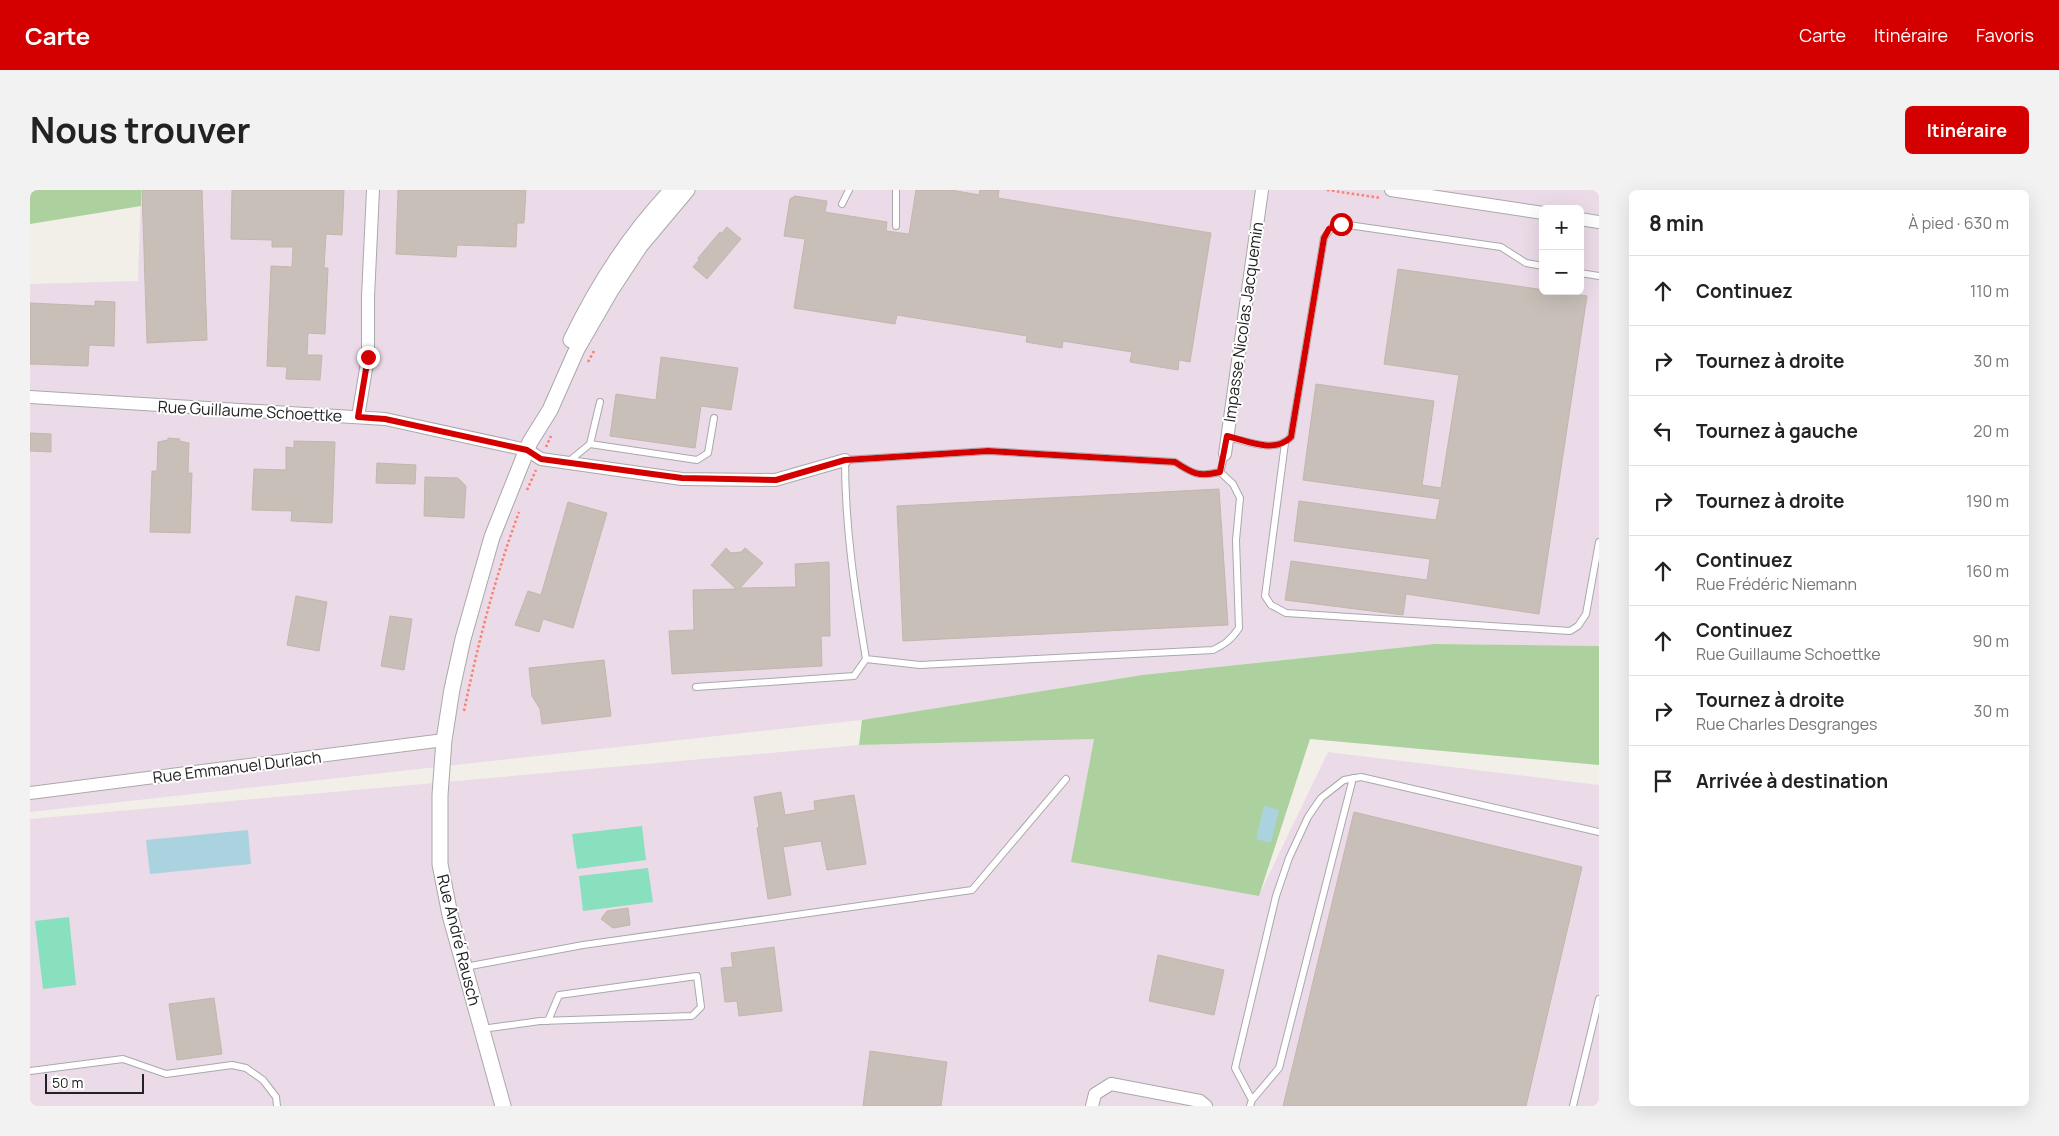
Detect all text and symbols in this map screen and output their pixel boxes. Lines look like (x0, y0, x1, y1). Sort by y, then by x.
text: Carte (25, 19, 90, 52)
text: Carte (1799, 23, 1846, 47)
text: Itinéraire (1874, 23, 1948, 47)
text: Favoris (1976, 23, 2034, 47)
text: Nous trouver (30, 106, 251, 154)
button: Itinéraire (1905, 106, 2029, 154)
map controls (1539, 205, 1584, 295)
button: + (1539, 205, 1584, 250)
text: 8 min (1649, 209, 1704, 237)
text: À pied · 630 m (1908, 212, 2009, 234)
route start (1330, 213, 1353, 236)
street label: Impasse Nicolas Jacquemin (1218, 220, 1268, 424)
button: − (1539, 250, 1584, 295)
icon: ahead (1649, 277, 1677, 305)
text: Continuez (1696, 278, 1793, 304)
text: 110 m (1970, 280, 2009, 302)
route end (357, 346, 380, 369)
icon: right (1649, 347, 1677, 375)
text: Tournez à droite (1696, 348, 1844, 374)
text: 30 m (1974, 350, 2009, 372)
street label: Rue Guillaume Schoettke (157, 395, 343, 427)
icon: left (1649, 417, 1677, 445)
text: Tournez à gauche (1696, 418, 1858, 444)
text: 20 m (1973, 420, 2009, 442)
icon: right (1649, 487, 1677, 515)
text: Tournez à droite (1696, 488, 1844, 514)
text: 190 m (1966, 490, 2009, 512)
text: Continuez (1696, 547, 1793, 573)
icon: ahead (1649, 557, 1677, 585)
text: 160 m (1966, 560, 2009, 582)
text: Rue Frédéric Niemann (1696, 573, 1857, 595)
text: Continuez (1696, 617, 1793, 643)
icon: ahead (1649, 627, 1677, 655)
text: 90 m (1973, 630, 2009, 652)
text: Rue Guillaume Schoettke (1696, 643, 1881, 665)
text: Tournez à droite (1696, 687, 1844, 713)
icon: right (1649, 697, 1677, 725)
text: 30 m (1974, 700, 2009, 722)
text: Rue Charles Desgranges (1696, 713, 1877, 735)
street label: Rue Emmanuel Durlach (151, 746, 323, 788)
icon: arrive (1649, 767, 1677, 795)
text: Arrivée à destination (1696, 768, 1888, 794)
street label: Rue André Rausch (432, 872, 486, 1008)
scale bar (45, 1071, 144, 1094)
text: 50 m (52, 1073, 83, 1092)

